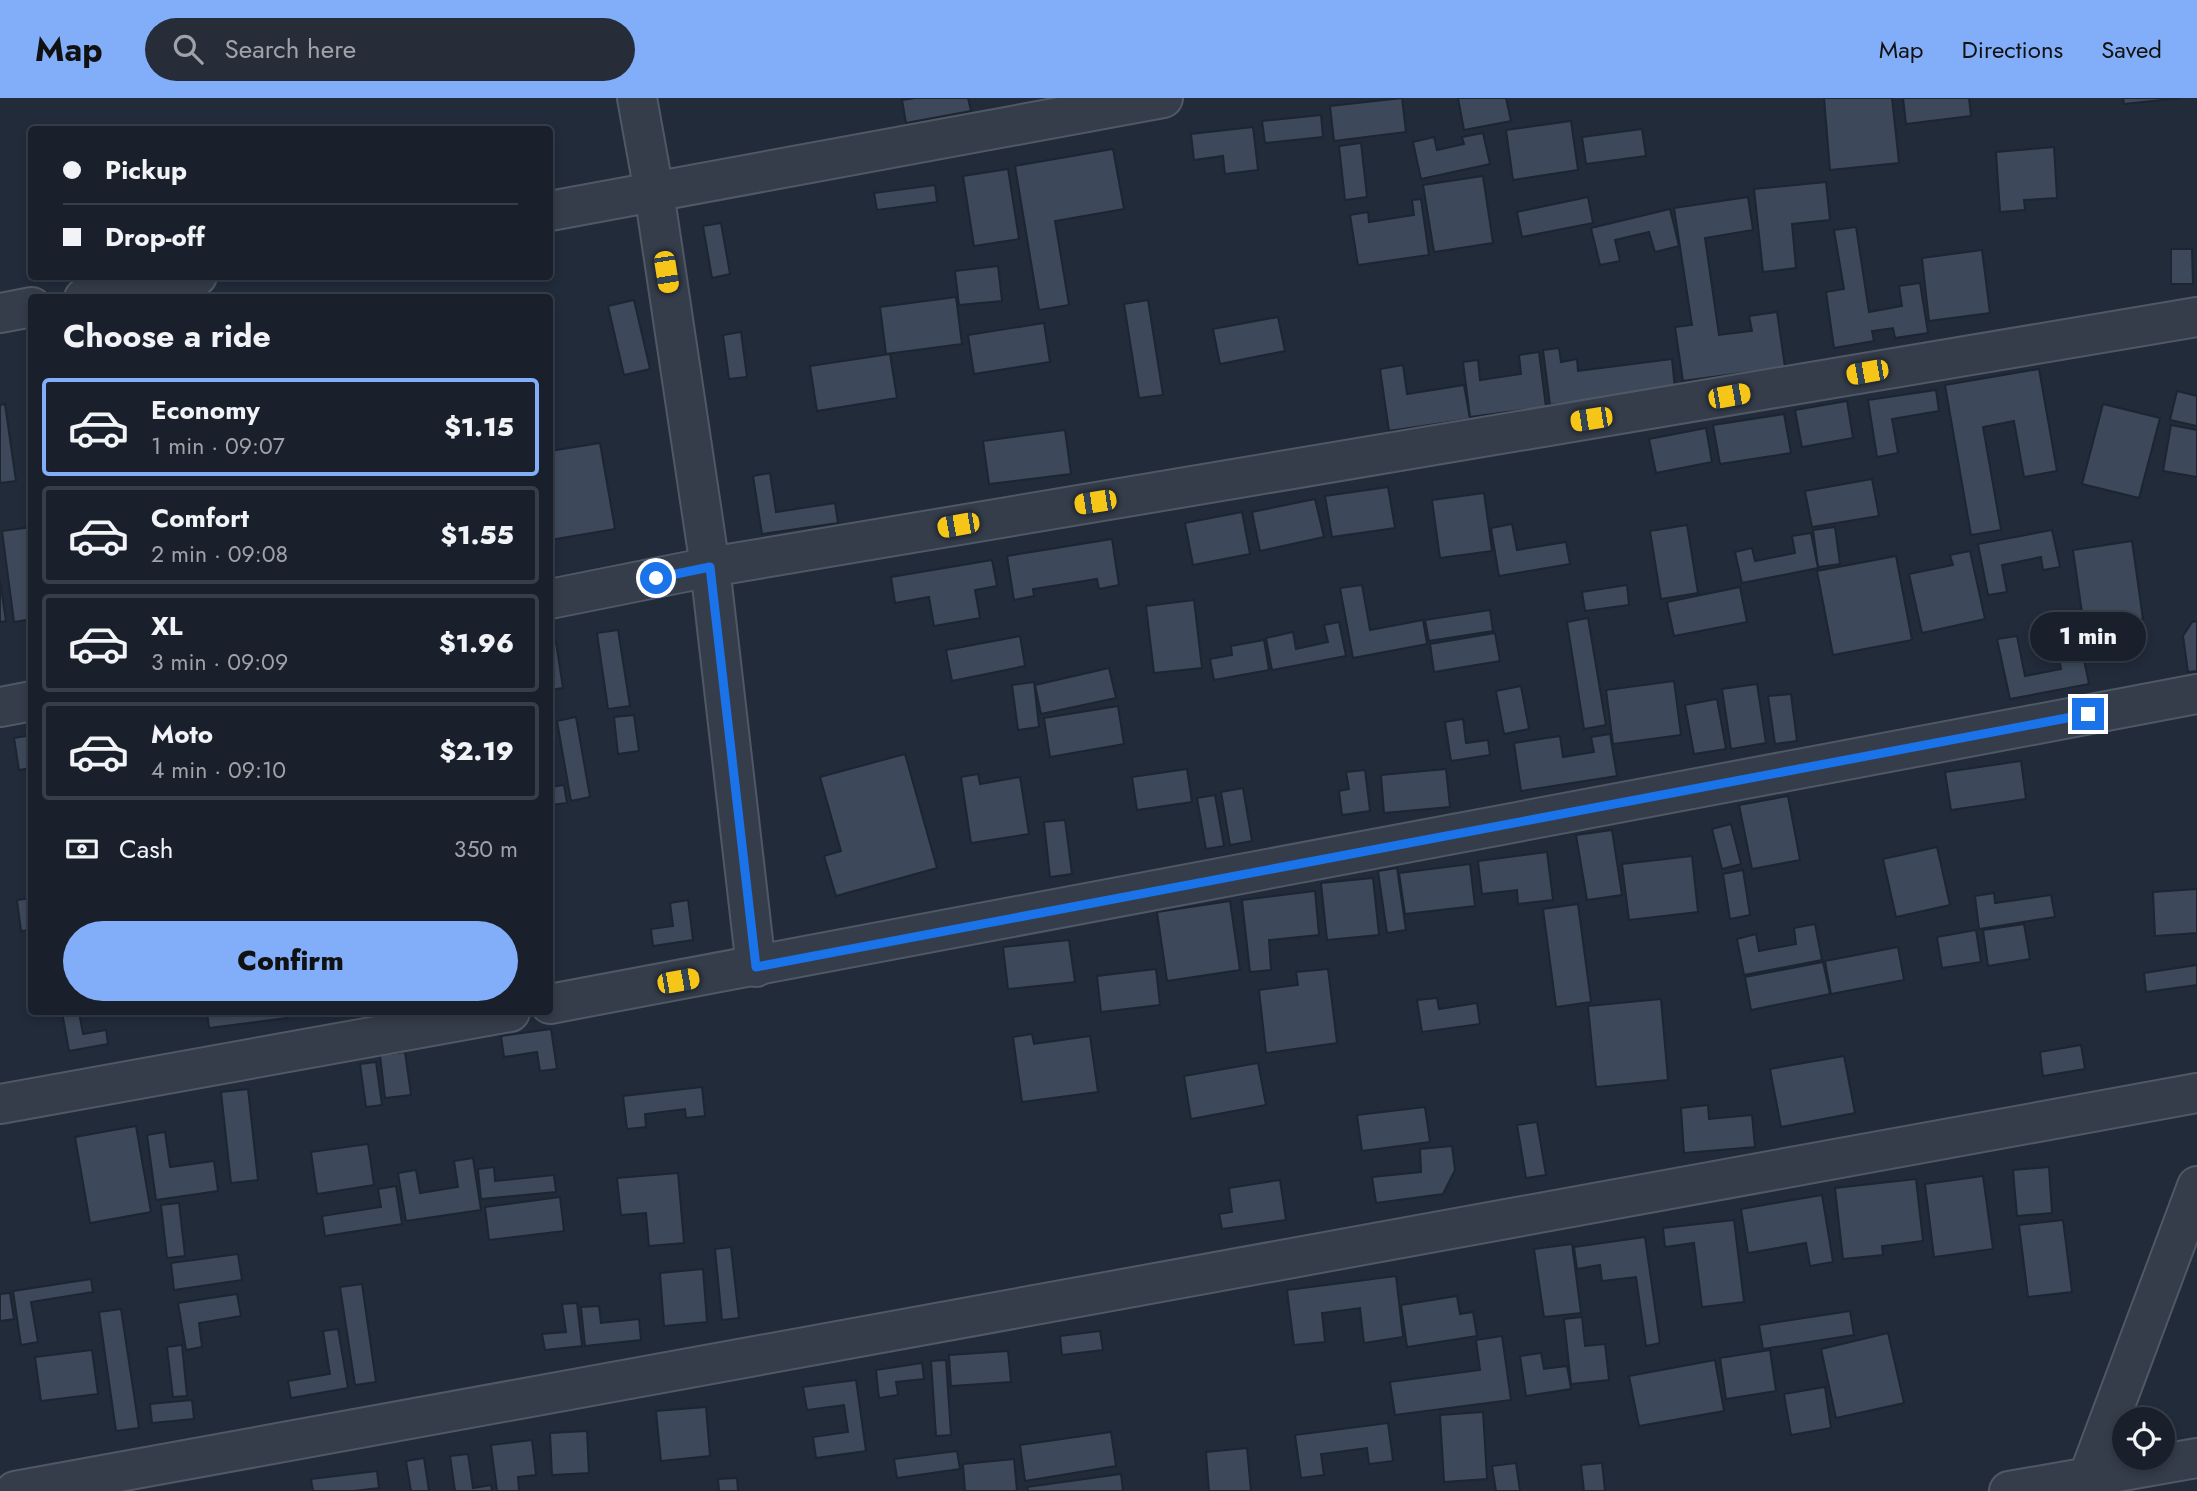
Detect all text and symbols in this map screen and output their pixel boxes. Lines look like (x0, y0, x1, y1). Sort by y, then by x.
search box (145, 18, 635, 81)
text: Map (35, 26, 103, 73)
icon: search (169, 30, 207, 68)
text: Search here (225, 30, 356, 68)
text: Map (1879, 32, 1924, 67)
text: Directions (1962, 32, 2063, 67)
text: Saved (2101, 32, 2162, 67)
text: Pickup (105, 151, 187, 189)
text: Drop-off (105, 218, 205, 256)
car (653, 250, 680, 294)
text: Choose a ride (63, 313, 271, 359)
car (1845, 358, 1890, 386)
car (1707, 382, 1752, 410)
text: Economy (151, 391, 260, 429)
icon: car (67, 396, 130, 459)
car (1569, 405, 1614, 433)
text: $1.15 (444, 408, 514, 446)
text: 1 min · 09:07 (151, 429, 285, 463)
car (1073, 488, 1118, 516)
text: Comfort (151, 499, 249, 537)
icon: car (67, 504, 130, 567)
car (936, 511, 981, 539)
text: $1.55 (440, 516, 514, 554)
text: 2 min · 09:08 (151, 537, 288, 571)
route start (640, 562, 672, 594)
text: XL (151, 607, 183, 645)
icon: car (67, 612, 130, 675)
callout: 1 min (2030, 612, 2146, 662)
text: 1 min (2059, 619, 2117, 653)
text: $1.96 (439, 624, 514, 662)
text: 3 min · 09:09 (151, 645, 288, 679)
route end (2072, 698, 2104, 730)
text: Moto (151, 715, 213, 753)
icon: car (67, 720, 130, 783)
text: $2.19 (439, 732, 514, 770)
text: 4 min · 09:10 (151, 753, 286, 787)
icon: cash (63, 830, 101, 868)
text: Cash (119, 830, 173, 868)
text: 350 m (454, 832, 518, 866)
button: Confirm (63, 921, 518, 1001)
car (656, 967, 701, 995)
map controls (2112, 1407, 2175, 1470)
button: locate (2112, 1407, 2175, 1470)

